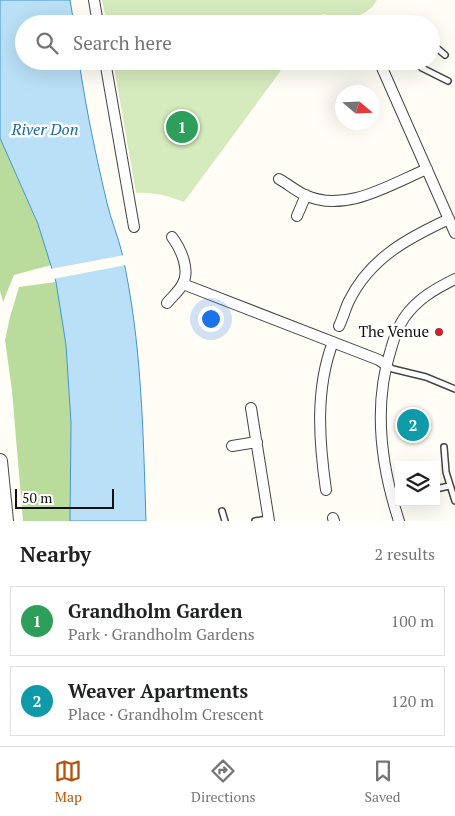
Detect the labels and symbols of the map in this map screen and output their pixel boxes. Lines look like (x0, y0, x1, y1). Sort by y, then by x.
north arrow (335, 85, 380, 130)
pin: 1 (166, 108, 198, 146)
water label: River Don (11, 118, 78, 140)
your location (198, 306, 224, 332)
place label: The Venue (359, 321, 429, 341)
marker: The Venue (433, 326, 445, 338)
pin: 2 (397, 406, 429, 444)
scale bar (15, 486, 114, 509)

